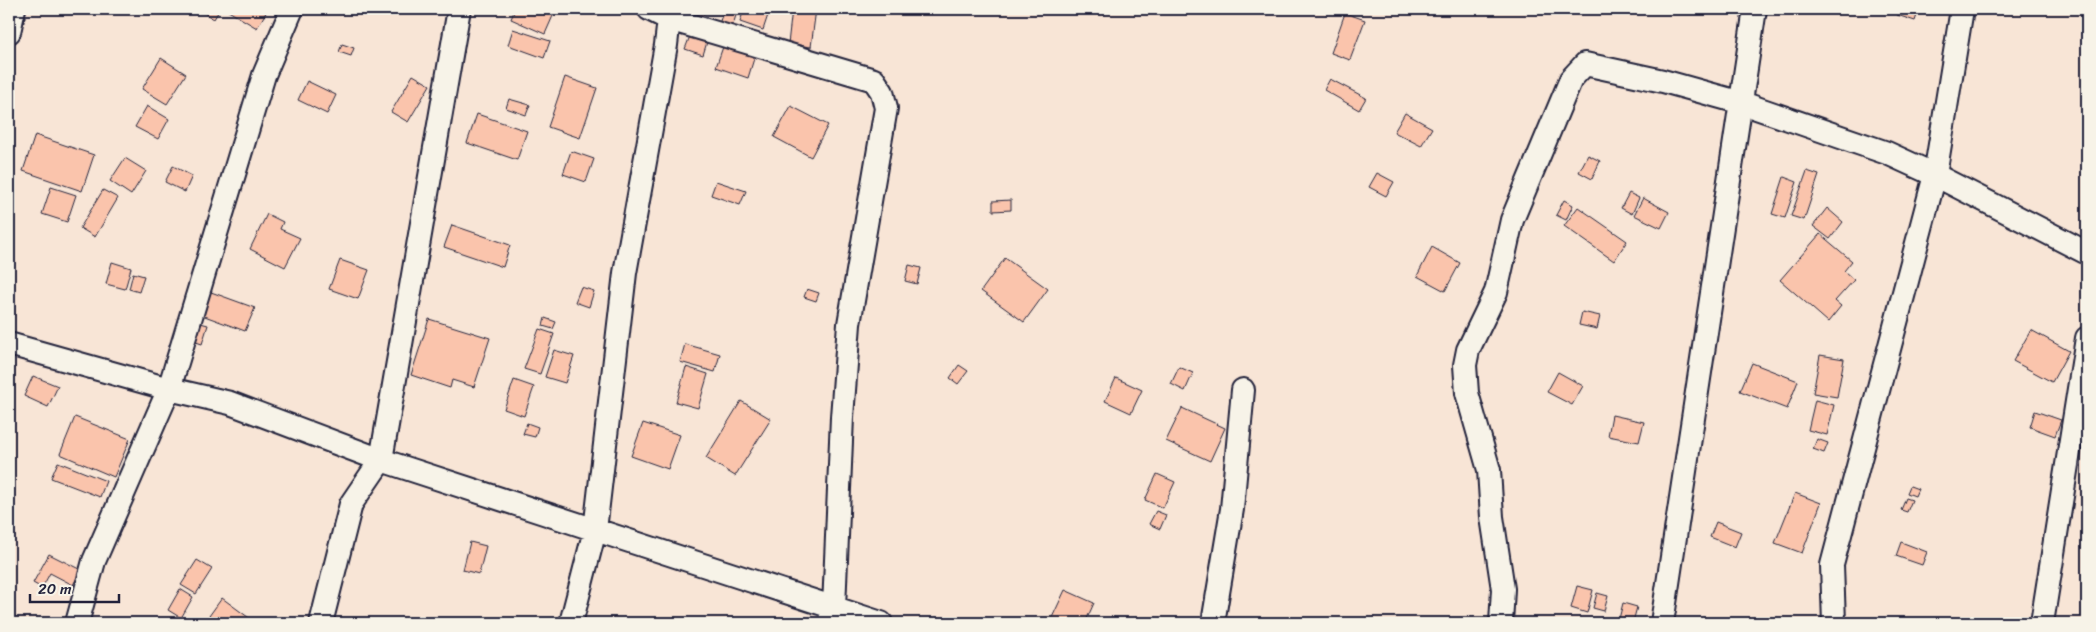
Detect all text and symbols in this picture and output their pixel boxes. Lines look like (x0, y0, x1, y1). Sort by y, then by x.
scale bar (30, 572, 119, 604)
text: 20 m (38, 576, 72, 602)

